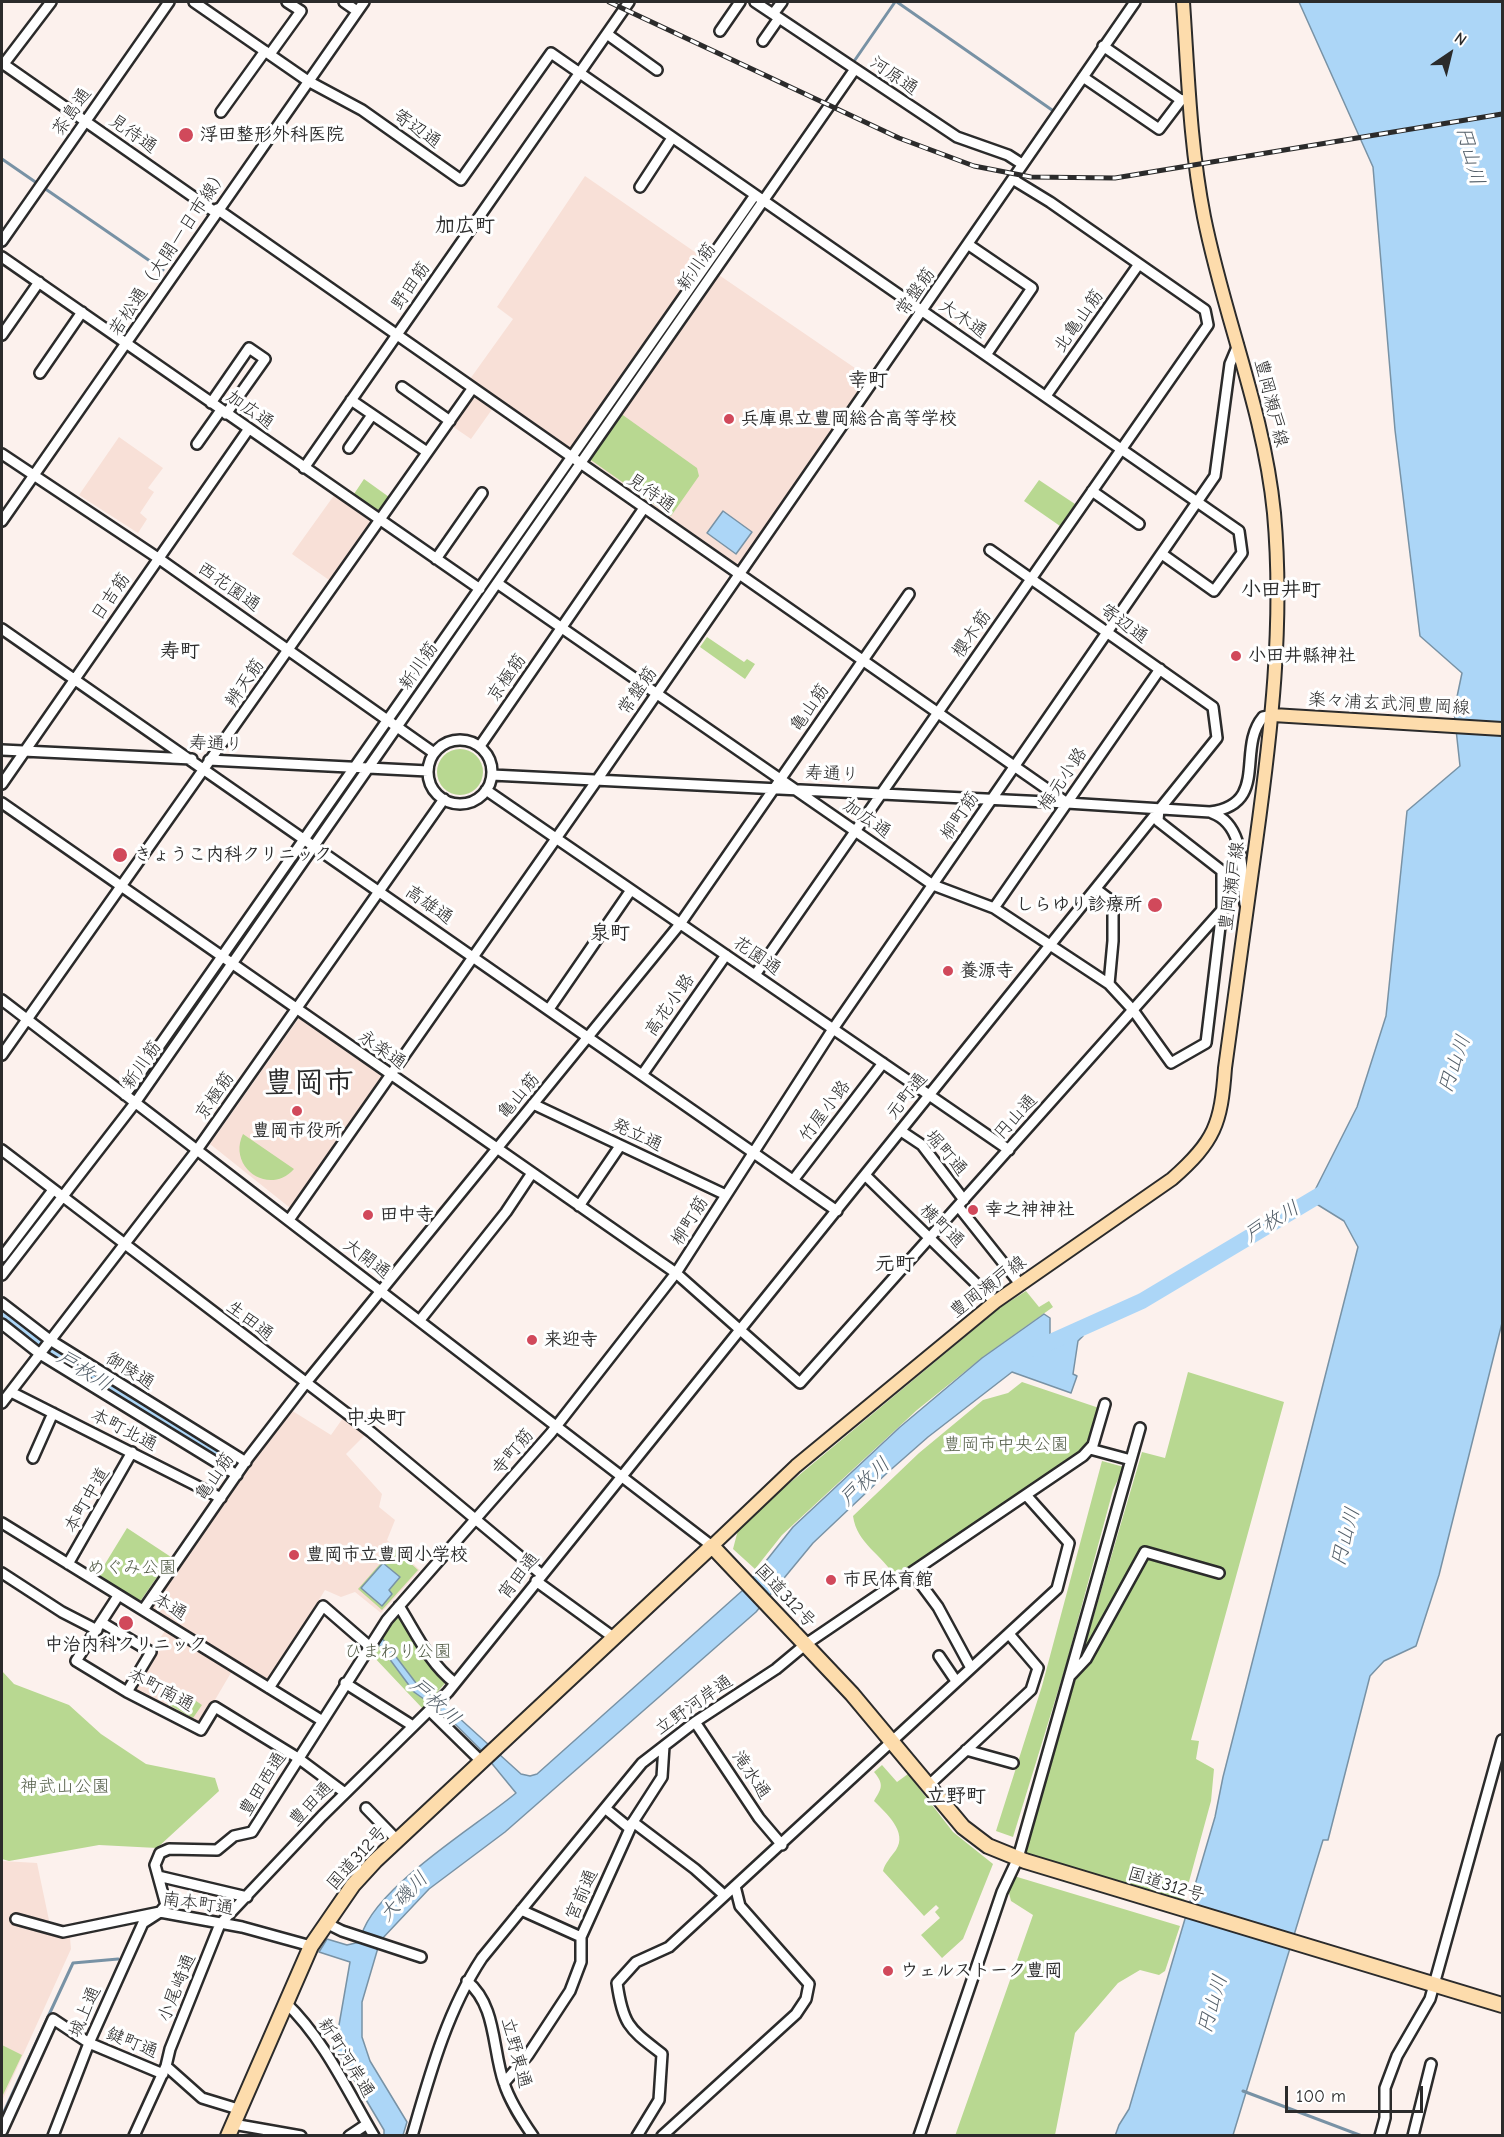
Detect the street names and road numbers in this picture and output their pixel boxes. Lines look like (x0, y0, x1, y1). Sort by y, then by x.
street label: 河原通 (866, 52, 922, 100)
street label: 茶島通 (48, 84, 96, 140)
street label: 寄辺通 (389, 105, 445, 153)
street label: 見待通 (105, 110, 161, 158)
street label: 若松通（大開一日市線） (105, 164, 233, 340)
street label: 新川筋 (673, 239, 721, 295)
street label: 野田筋 (387, 258, 435, 314)
street label: 常盤筋 (892, 264, 940, 320)
street label: 北亀山筋 (1050, 285, 1108, 357)
street label: 大木通 (935, 295, 991, 343)
street label: 豊岡瀬戸線 (1250, 357, 1292, 449)
street label: 加広通 (222, 386, 278, 434)
street label: 見待通 (623, 469, 679, 517)
street label: 西花園通 (193, 558, 265, 616)
street label: 日吉筋 (87, 569, 135, 625)
street label: 寄辺通 (1096, 600, 1152, 648)
street label: 櫻木筋 (948, 606, 996, 662)
street label: 新川筋 (395, 638, 443, 694)
street label: 京極筋 (483, 650, 531, 706)
street label: 辨天筋 (221, 655, 269, 711)
street label: 常盤筋 (614, 663, 662, 719)
street label: 亀山筋 (786, 680, 834, 736)
street label: 楽々浦玄武洞豊岡線 (1308, 689, 1470, 719)
street label: 寿通り (188, 732, 244, 756)
street label: 梅元小路 (1034, 743, 1092, 815)
street label: 寿通り (804, 762, 860, 786)
street label: 柳町筋 (936, 788, 984, 844)
street label: 加広通 (839, 795, 895, 843)
street label: 豊岡瀬戸線 (1215, 840, 1249, 932)
street label: 高雄通 (401, 881, 457, 929)
street label: 花園通 (729, 932, 785, 980)
street label: 高花小路 (641, 969, 699, 1041)
street label: 永楽通 (354, 1026, 410, 1074)
street label: 新川筋 (118, 1037, 166, 1093)
street label: 京極筋 (191, 1068, 239, 1124)
street label: 亀山筋 (493, 1068, 545, 1124)
street label: 元町通 (882, 1068, 932, 1124)
street label: 竹屋小路 (795, 1076, 855, 1146)
street label: 円山通 (990, 1090, 1042, 1144)
street label: 発立通 (608, 1114, 666, 1156)
street label: 堀町通 (920, 1126, 972, 1180)
street label: 柳町筋 (667, 1192, 713, 1250)
street label: 横町通 (915, 1199, 969, 1253)
street label: 大開通 (339, 1234, 395, 1284)
street label: 豊岡瀬戸線 (946, 1251, 1030, 1323)
street label: 生田通 (222, 1296, 278, 1346)
street label: 御陵通 (101, 1348, 159, 1394)
street label: 本町北通 (87, 1404, 161, 1456)
street label: 寺町筋 (487, 1424, 539, 1480)
street label: 亀山筋 (191, 1449, 239, 1505)
street label: 本町中道 (60, 1463, 114, 1537)
street label: 宵田通 (494, 1548, 544, 1604)
street label: 国道312号 (750, 1560, 820, 1632)
street label: 本通 (149, 1588, 191, 1626)
street label: 本町南通 (124, 1664, 198, 1716)
street label: 立野河岸通 (651, 1670, 737, 1740)
street label: 滝水通 (727, 1747, 775, 1803)
street label: 豊田西通 (235, 1748, 291, 1820)
street label: 豊田通 (284, 1777, 338, 1831)
street label: 国道312号 (322, 1821, 392, 1895)
street label: 国道312号 (1125, 1863, 1207, 1907)
street label: 宮前通 (561, 1866, 603, 1924)
street label: 南本町通 (161, 1888, 235, 1920)
street label: 小尾崎通 (154, 1951, 200, 2025)
street label: 城上通 (64, 1983, 106, 2041)
street label: 新町河岸通 (313, 2014, 379, 2102)
street label: 立野東通 (496, 2015, 536, 2091)
street label: 鍵町通 (103, 2023, 161, 2063)

